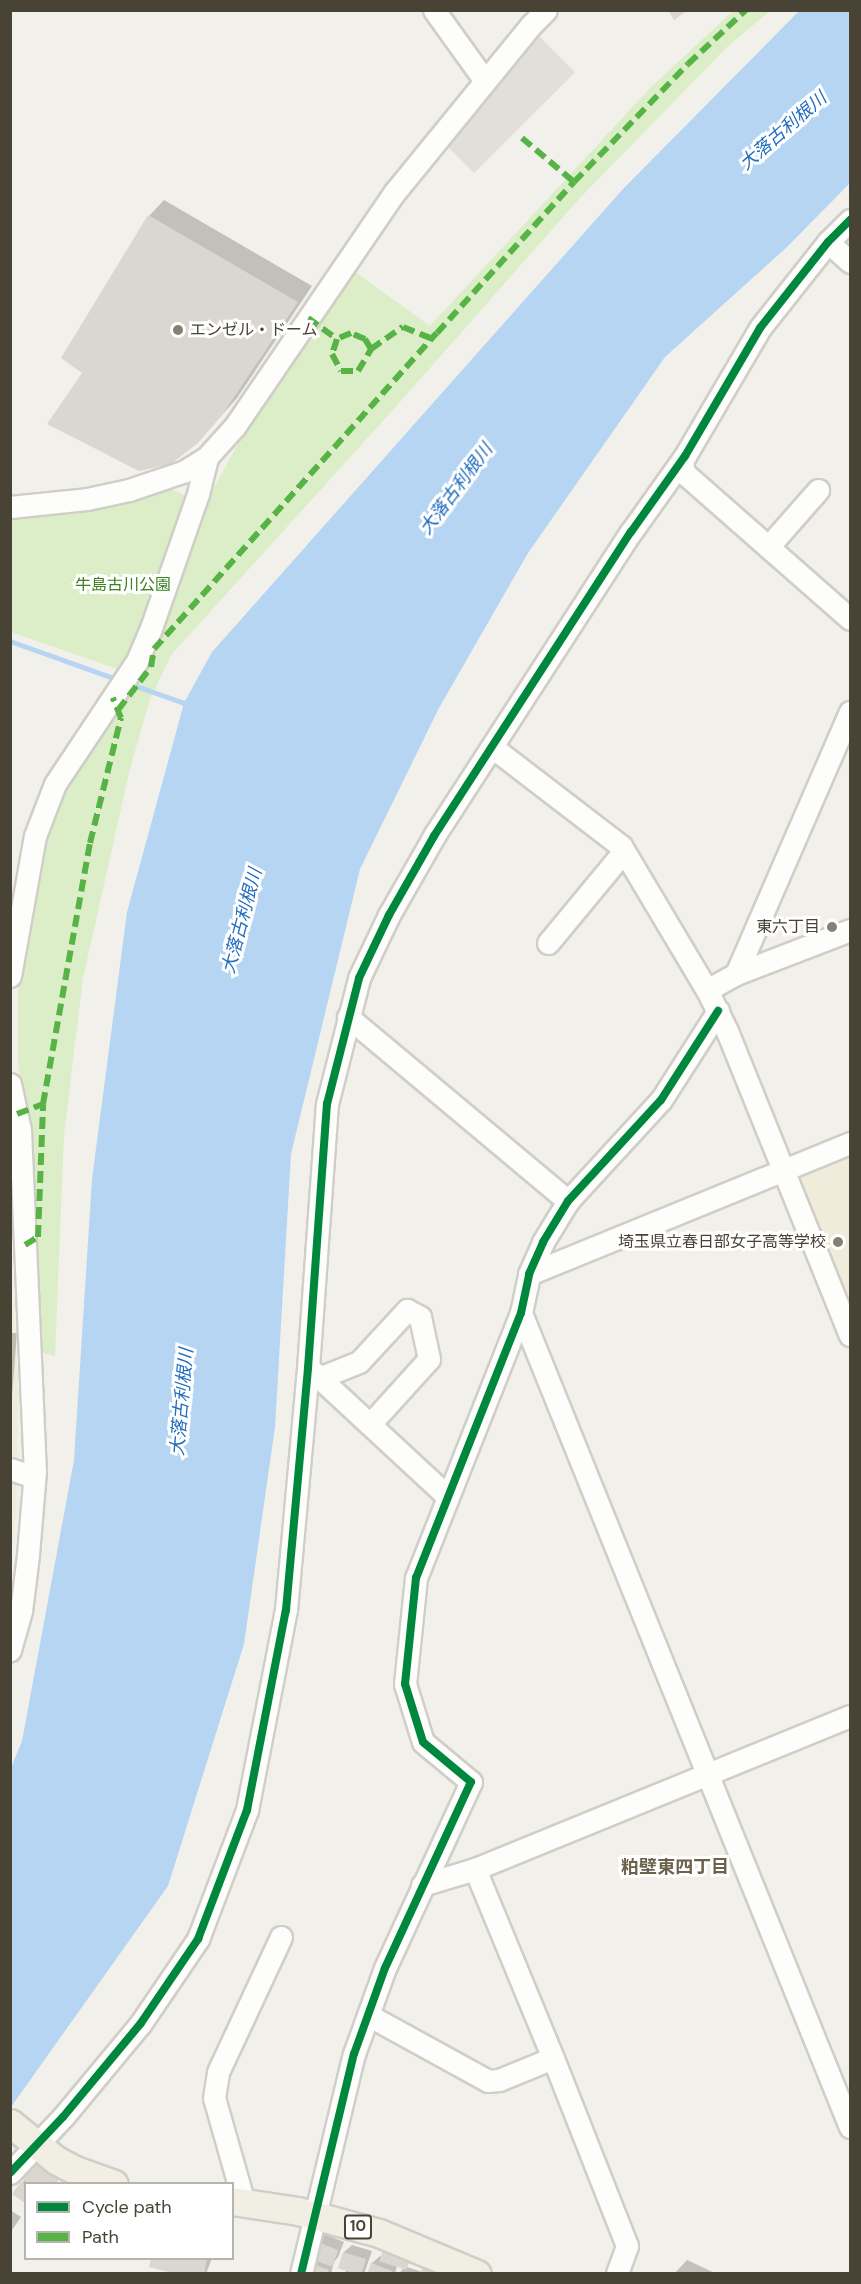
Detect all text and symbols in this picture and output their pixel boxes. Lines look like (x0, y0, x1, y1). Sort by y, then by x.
water label: 大落古利根川 (735, 87, 831, 175)
place label: エンゼル・ドーム (190, 320, 318, 340)
marker: エンゼル・ドーム (171, 323, 185, 337)
water label: 大落古利根川 (415, 439, 497, 539)
park label: 牛島古川公園 (75, 575, 171, 595)
water label: 大落古利根川 (218, 866, 266, 976)
place label: 東六丁目 (756, 917, 820, 937)
marker: 東六丁目 (825, 920, 839, 934)
place label: 埼玉県立春日部女子高等学校 (618, 1232, 826, 1252)
marker: 埼玉県立春日部女子高等学校 (831, 1235, 845, 1249)
water label: 大落古利根川 (167, 1347, 197, 1457)
district label: 粕壁東四丁目 (621, 1856, 729, 1878)
legend (24, 2182, 234, 2260)
text: Cycle path (82, 2195, 172, 2219)
road number: 10 (343, 2215, 373, 2239)
text: Path (82, 2225, 119, 2249)

